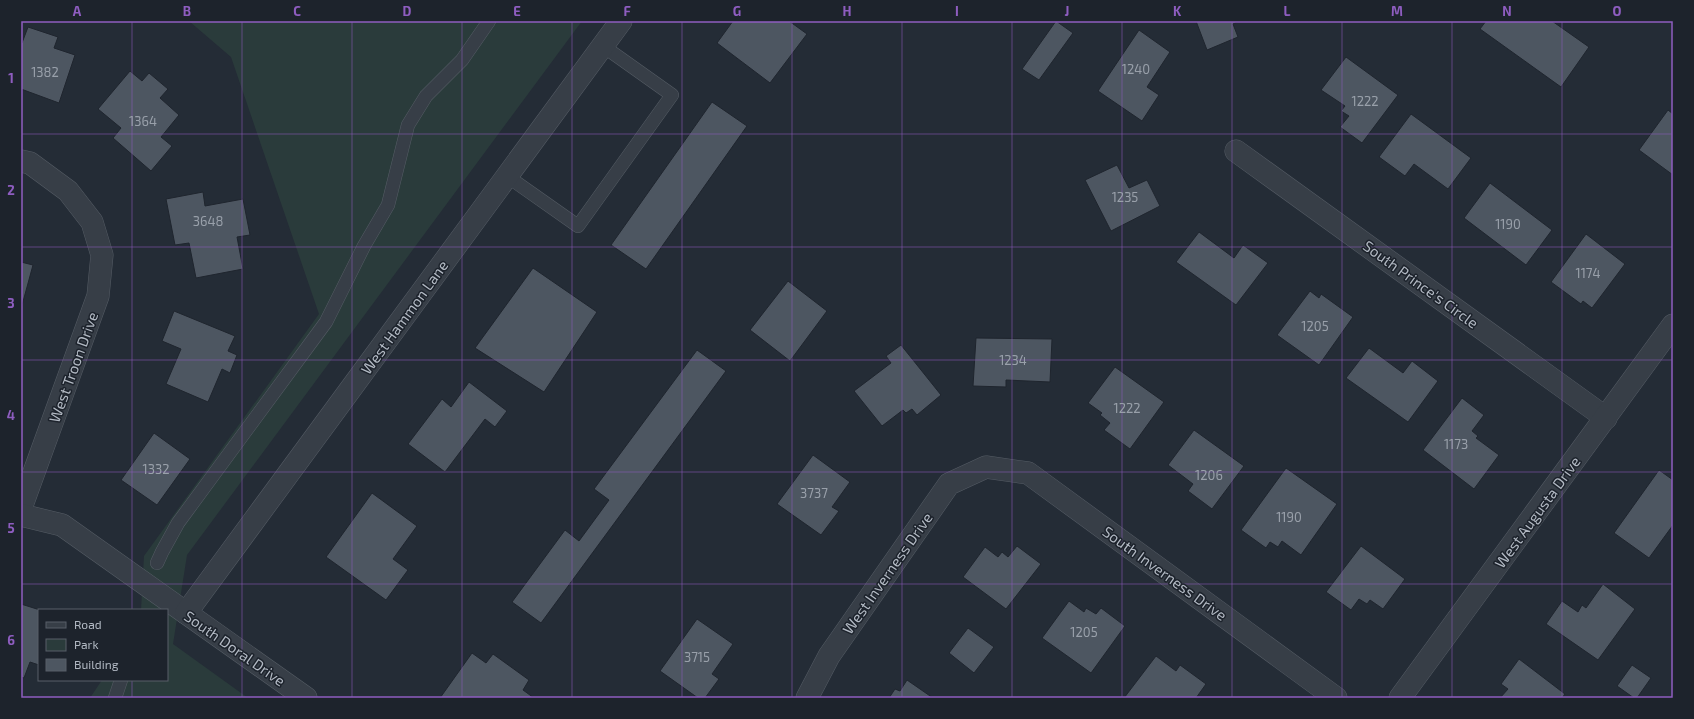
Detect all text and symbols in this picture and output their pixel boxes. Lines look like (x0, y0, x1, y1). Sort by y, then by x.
text: A (73, 3, 82, 19)
text: B (183, 3, 191, 19)
text: C (293, 3, 301, 19)
text: D (403, 3, 412, 19)
text: E (513, 3, 521, 19)
text: F (623, 3, 631, 19)
text: G (733, 3, 741, 19)
text: H (843, 3, 852, 19)
text: I (955, 3, 959, 19)
text: J (1065, 3, 1069, 19)
text: K (1173, 3, 1182, 19)
text: L (1284, 3, 1291, 19)
text: M (1391, 3, 1403, 19)
text: N (1502, 3, 1512, 19)
text: O (1613, 3, 1622, 19)
house number: 1240 (1122, 61, 1150, 77)
house number: 1382 (31, 64, 59, 80)
text: 1 (8, 70, 14, 86)
house number: 1222 (1351, 93, 1379, 109)
house number: 1364 (129, 113, 157, 129)
text: 2 (7, 182, 15, 198)
house number: 1235 (1112, 189, 1138, 205)
house number: 3648 (193, 213, 223, 229)
house number: 1190 (1495, 216, 1521, 232)
street label: South Prince's Circle (1360, 236, 1482, 332)
street label: West Hammon Lane (357, 256, 451, 378)
house number: 1174 (1576, 265, 1601, 281)
text: 3 (7, 295, 15, 311)
street label: West Troon Drive (45, 309, 101, 425)
house number: 1205 (1301, 318, 1329, 334)
house number: 1234 (999, 352, 1027, 368)
house number: 1222 (1113, 400, 1141, 416)
text: 4 (7, 407, 15, 423)
house number: 1173 (1444, 436, 1468, 452)
street label: West Augusta Drive (1490, 453, 1584, 571)
house number: 1332 (143, 461, 169, 477)
house number: 1206 (1195, 467, 1223, 483)
house number: 3737 (800, 485, 828, 501)
street label: West Inverness Drive (838, 509, 936, 637)
house number: 1190 (1276, 509, 1302, 525)
text: 5 (7, 520, 15, 536)
street label: South Inverness Drive (1100, 522, 1230, 624)
street label: South Doral Drive (181, 606, 289, 690)
legend (38, 609, 168, 681)
text: Road (74, 617, 102, 631)
house number: 1205 (1070, 624, 1098, 640)
text: 6 (7, 632, 15, 648)
text: Park (74, 637, 99, 651)
house number: 3715 (684, 649, 710, 665)
text: Building (74, 657, 119, 671)

